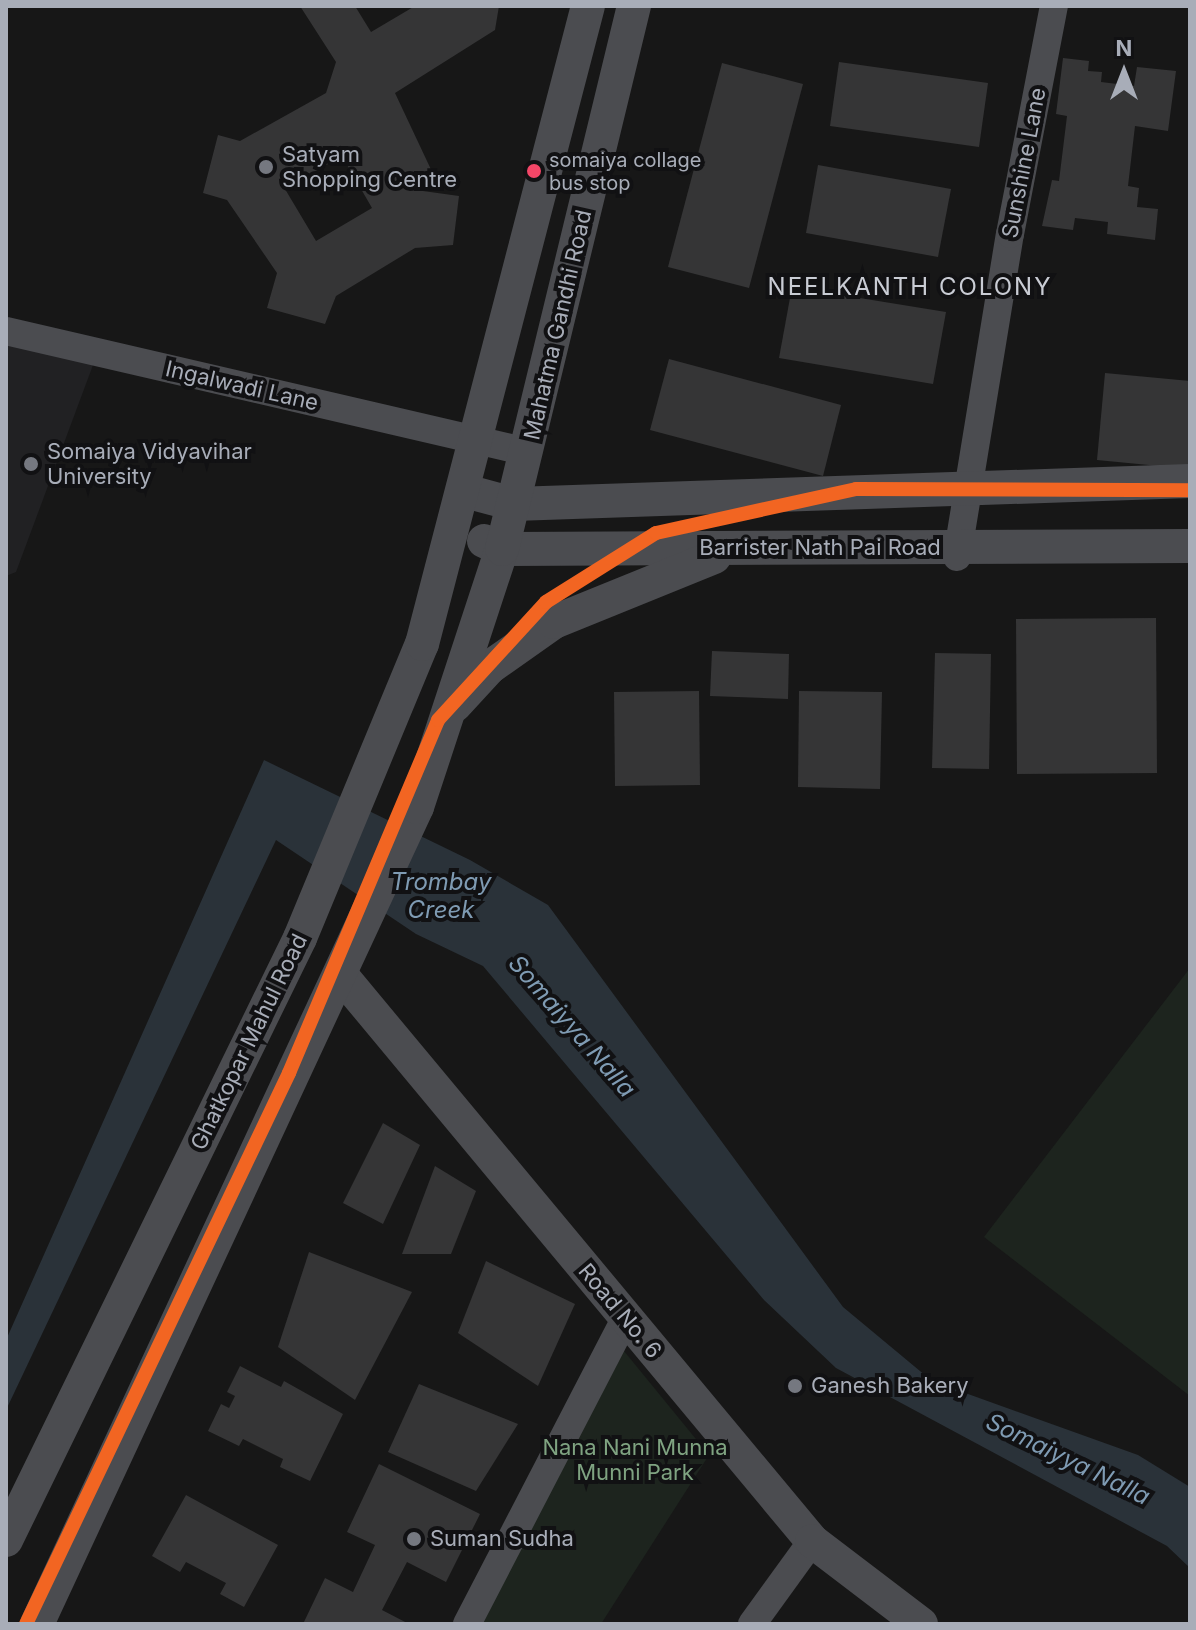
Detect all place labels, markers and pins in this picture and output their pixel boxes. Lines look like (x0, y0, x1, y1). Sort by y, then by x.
place label: Satyam Shopping Centre (282, 141, 457, 192)
place label: somaiya collage bus stop (549, 148, 701, 195)
marker: Satyam Shopping Centre (257, 158, 275, 176)
marker: somaiya collage bus stop (526, 163, 542, 179)
place label: Somaiya Vidyavihar University (47, 438, 252, 490)
marker: Somaiya Vidyavihar University (22, 455, 40, 473)
place label: Ganesh Bakery (811, 1373, 969, 1399)
marker: Ganesh Bakery (786, 1377, 804, 1395)
place label: Suman Sudha (430, 1526, 574, 1552)
marker: Suman Sudha (405, 1530, 423, 1548)

